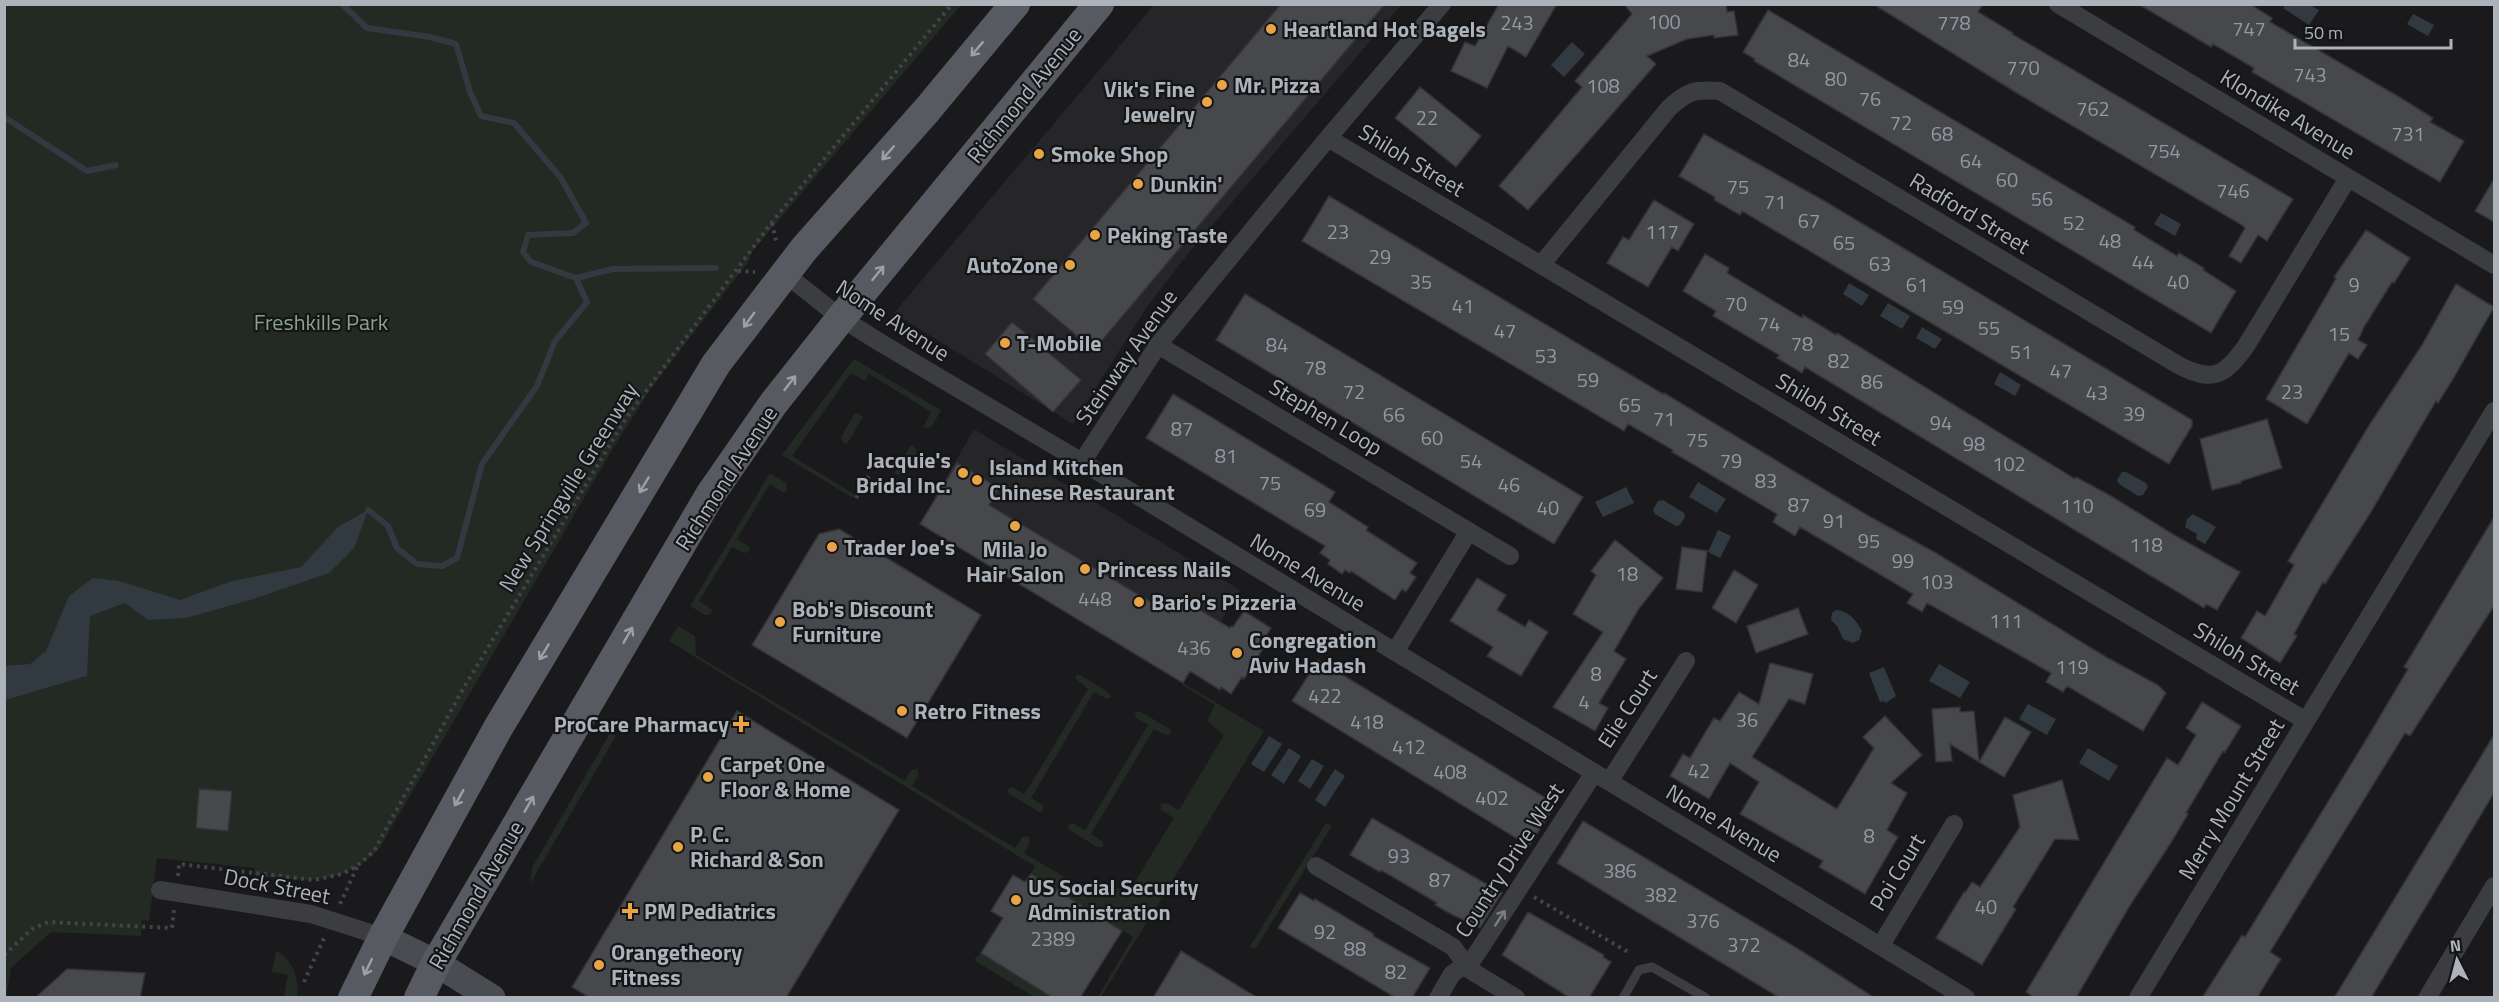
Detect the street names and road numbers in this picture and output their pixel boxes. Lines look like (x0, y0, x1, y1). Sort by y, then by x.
street label: Richmond Avenue (958, 19, 1090, 171)
street label: Klondike Avenue (2214, 60, 2362, 168)
street label: Shiloh Street (1352, 115, 1472, 205)
street label: Radford Street (1903, 164, 2037, 263)
street label: Nome Avenue (829, 270, 957, 370)
street label: Steinway Avenue (1066, 282, 1186, 432)
street label: Shiloh Street (1769, 364, 1889, 454)
street label: Stephen Loop (1263, 370, 1389, 464)
street label: New Springville Greenway (490, 375, 646, 598)
street label: Richmond Avenue (666, 399, 786, 557)
street label: Nome Avenue (1244, 524, 1372, 620)
street label: Shiloh Street (2187, 613, 2307, 703)
street label: Elie Court (1589, 661, 1665, 754)
street label: Merry Mount Street (2169, 712, 2293, 886)
street label: Nome Avenue (1660, 775, 1788, 871)
street label: Country Drive West (1446, 776, 1572, 944)
street label: Richmond Avenue (420, 814, 532, 976)
street label: Poi Court (1861, 827, 1934, 917)
street label: Dock Street (221, 859, 333, 913)

